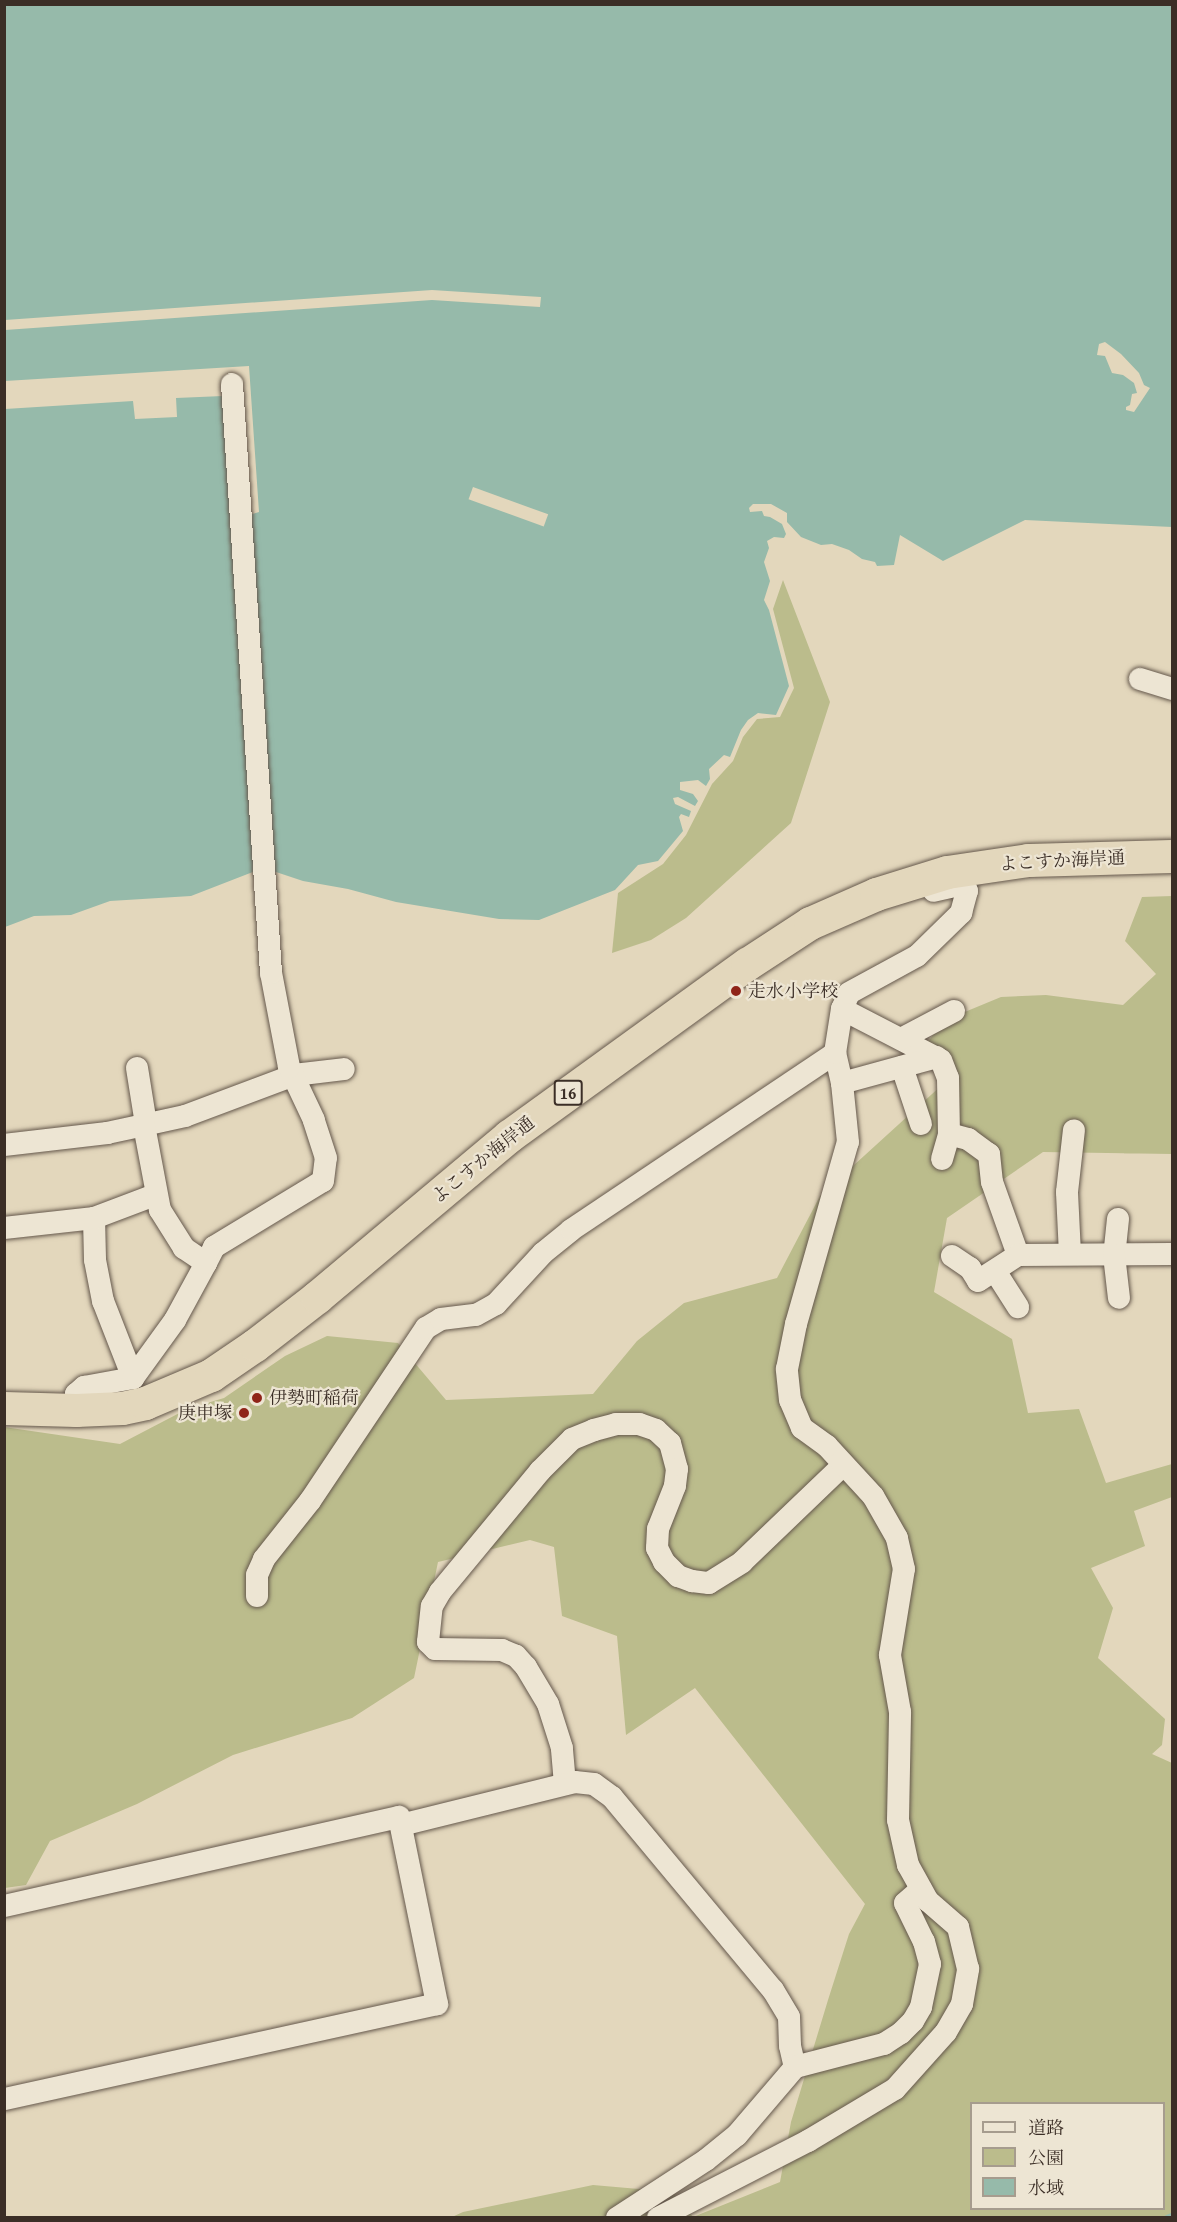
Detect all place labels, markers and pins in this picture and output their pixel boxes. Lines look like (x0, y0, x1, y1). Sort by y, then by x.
place label: 走水小学校 (748, 980, 838, 1002)
marker: 走水小学校 (729, 984, 743, 998)
place label: 伊勢町稲荷 (269, 1387, 359, 1409)
marker: 伊勢町稲荷 (250, 1391, 264, 1405)
place label: 庚申塚 (178, 1402, 232, 1424)
marker: 庚申塚 (237, 1406, 251, 1420)

